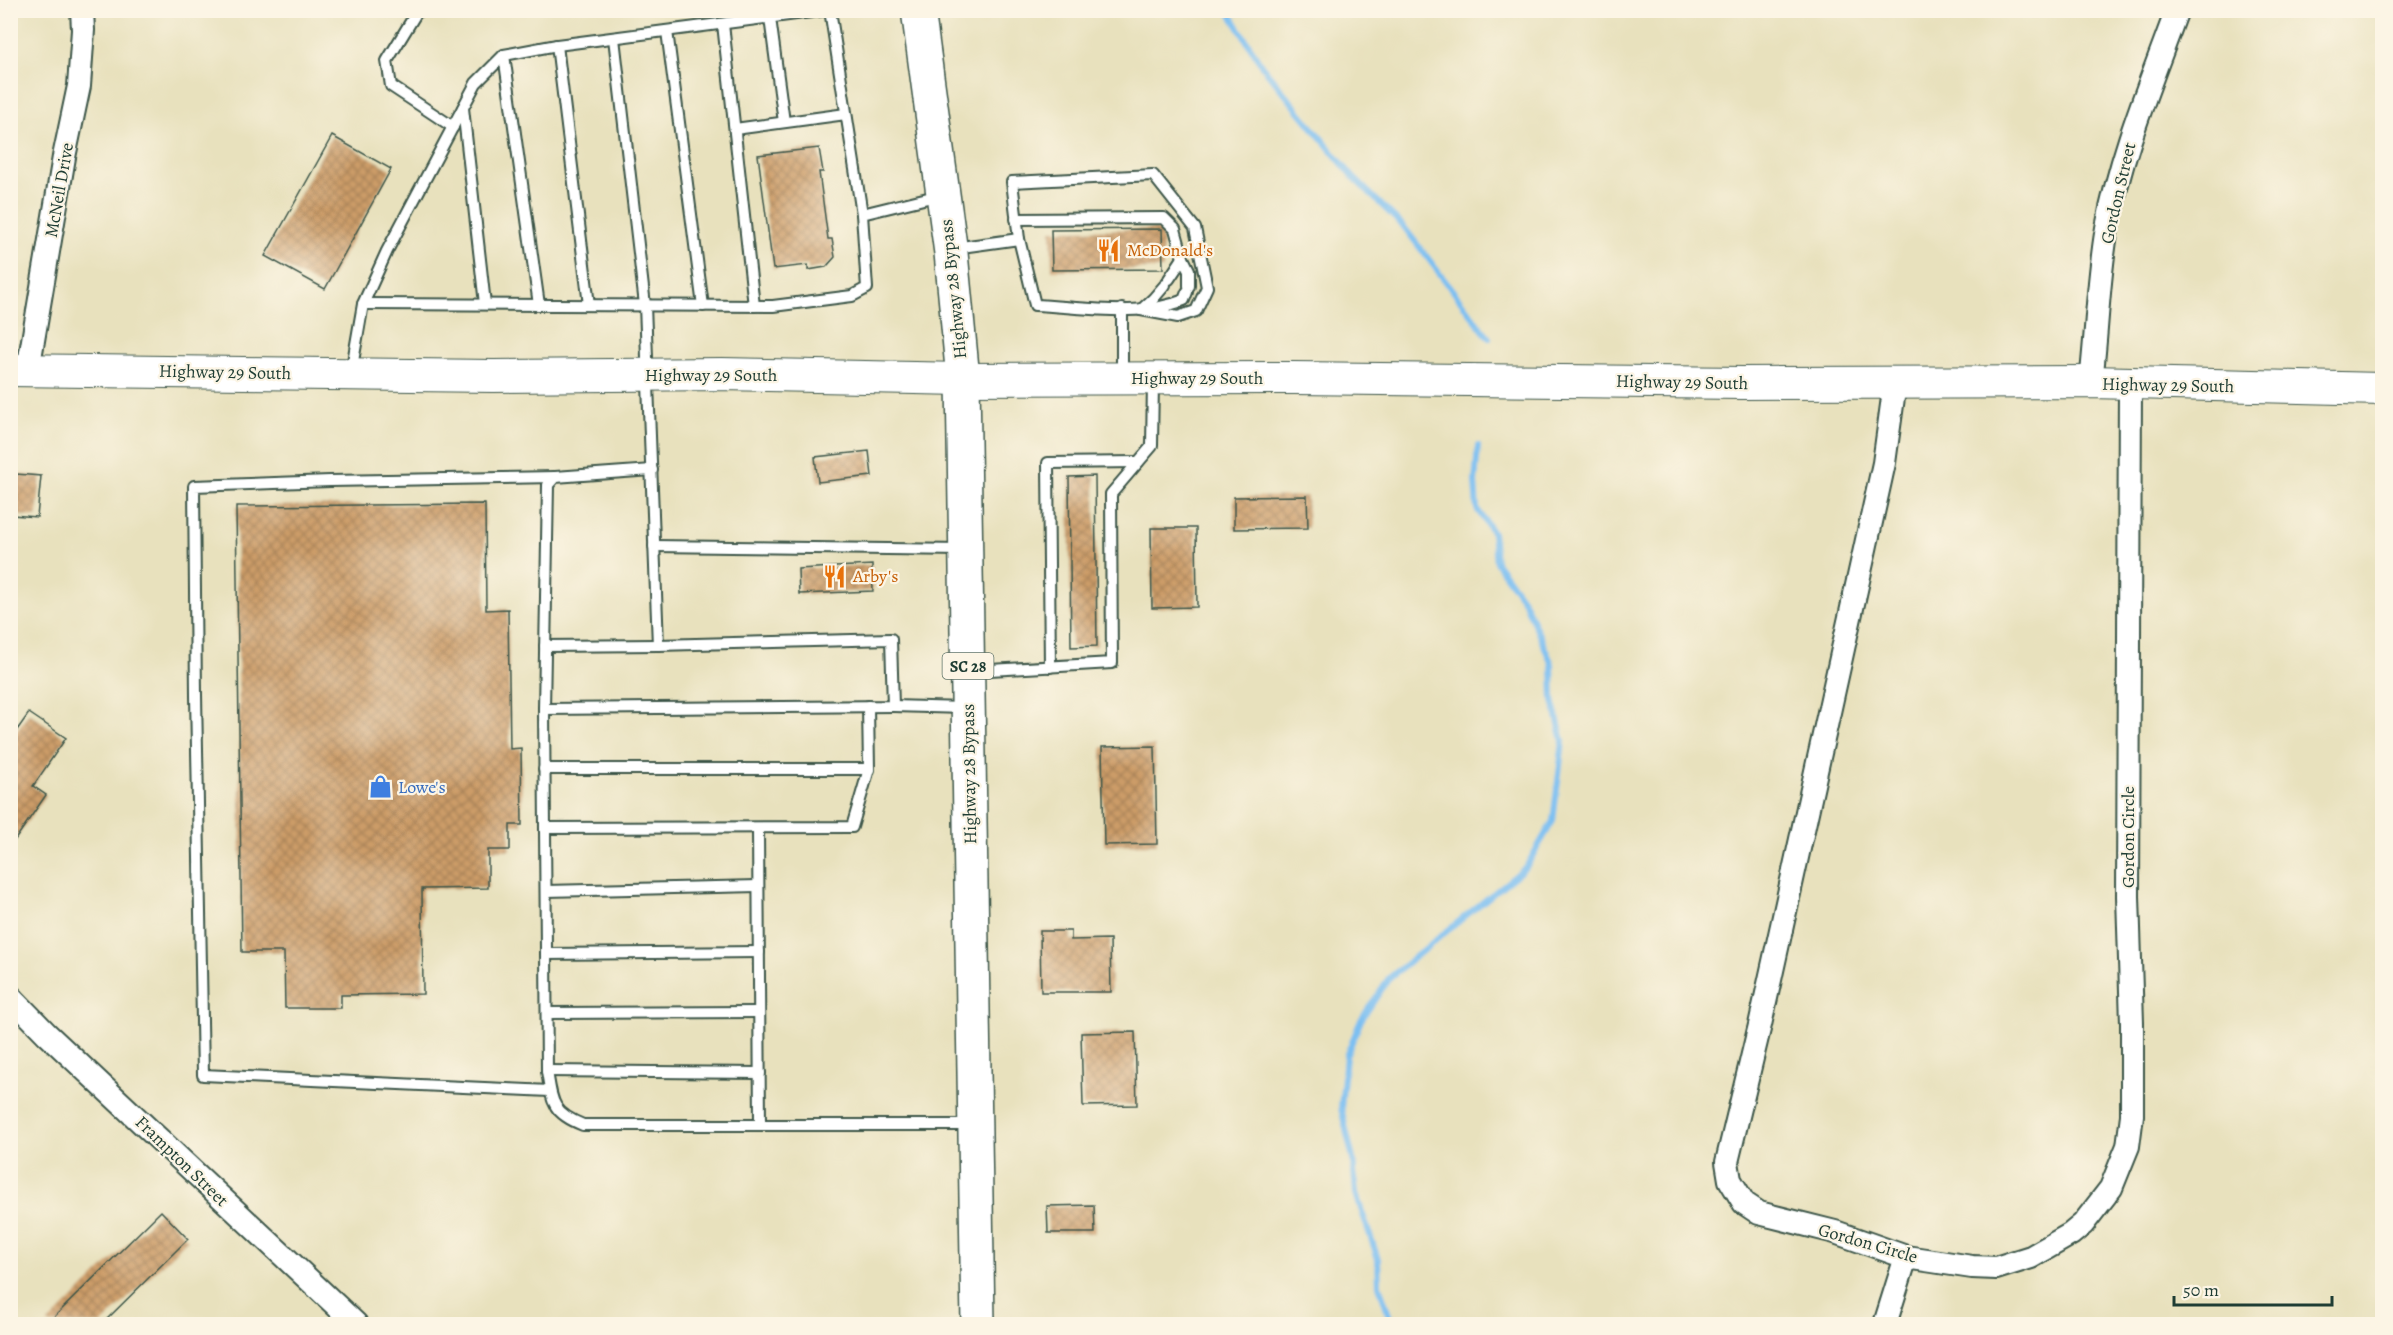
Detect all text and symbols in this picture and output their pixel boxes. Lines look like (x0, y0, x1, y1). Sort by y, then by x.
street label: Gordon Street (2095, 140, 2141, 246)
street label: McNeil Drive (39, 141, 79, 239)
street label: Highway 28 Bypass (934, 218, 972, 360)
restaurant icon: McDonald's (1096, 237, 1122, 263)
place label: McDonald's (1127, 238, 1213, 262)
street label: Highway 29 South (159, 359, 292, 385)
street label: Highway 29 South (645, 363, 778, 387)
street label: Highway 29 South (1131, 366, 1264, 390)
street label: Highway 29 South (1616, 369, 1749, 395)
street label: Highway 29 South (2102, 372, 2235, 398)
restaurant icon: Arby's (822, 563, 848, 589)
place label: Arby's (852, 564, 898, 588)
road number: SC 28 (942, 653, 994, 679)
street label: Highway 28 Bypass (956, 703, 982, 845)
shop icon: Lowe's (367, 774, 393, 800)
place label: Lowe's (398, 775, 446, 799)
street label: Gordon Circle (2116, 786, 2140, 888)
street label: Frampton Street (130, 1110, 234, 1212)
street label: Gordon Circle (1816, 1217, 1920, 1269)
scale bar (2174, 1269, 2332, 1307)
text: 50 m (2183, 1278, 2219, 1302)

